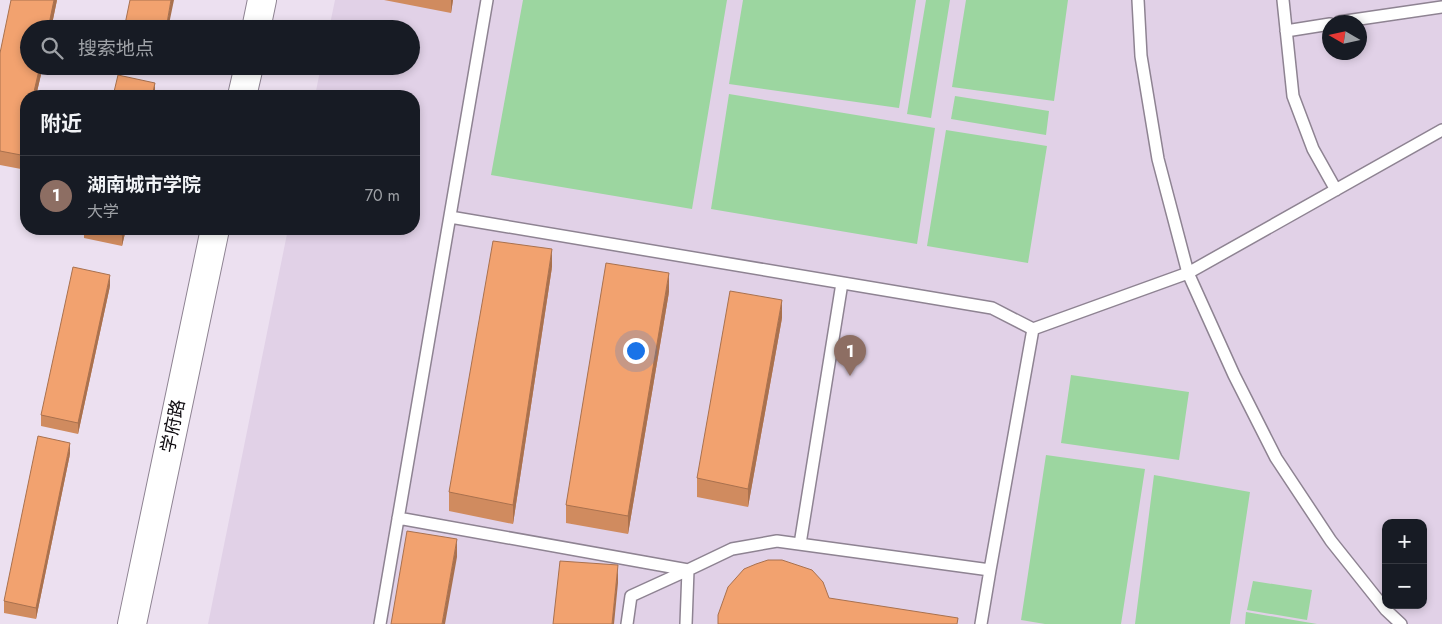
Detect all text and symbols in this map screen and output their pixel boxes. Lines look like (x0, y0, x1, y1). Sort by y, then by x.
north arrow (1322, 15, 1367, 60)
search box (20, 20, 420, 75)
icon: search (38, 34, 66, 62)
text: 搜索地点 (78, 35, 154, 62)
text: 附近 (40, 109, 82, 139)
text: 湖南城市学院 (87, 171, 201, 198)
text: 1 (52, 184, 60, 207)
text: 70 m (365, 184, 400, 207)
text: 大学 (87, 200, 119, 223)
pin: 1 (834, 335, 866, 376)
your location (623, 338, 649, 364)
street label: 学府路 (155, 397, 191, 455)
map controls (1382, 519, 1427, 609)
button: + (1382, 519, 1427, 564)
button: − (1382, 564, 1427, 609)

